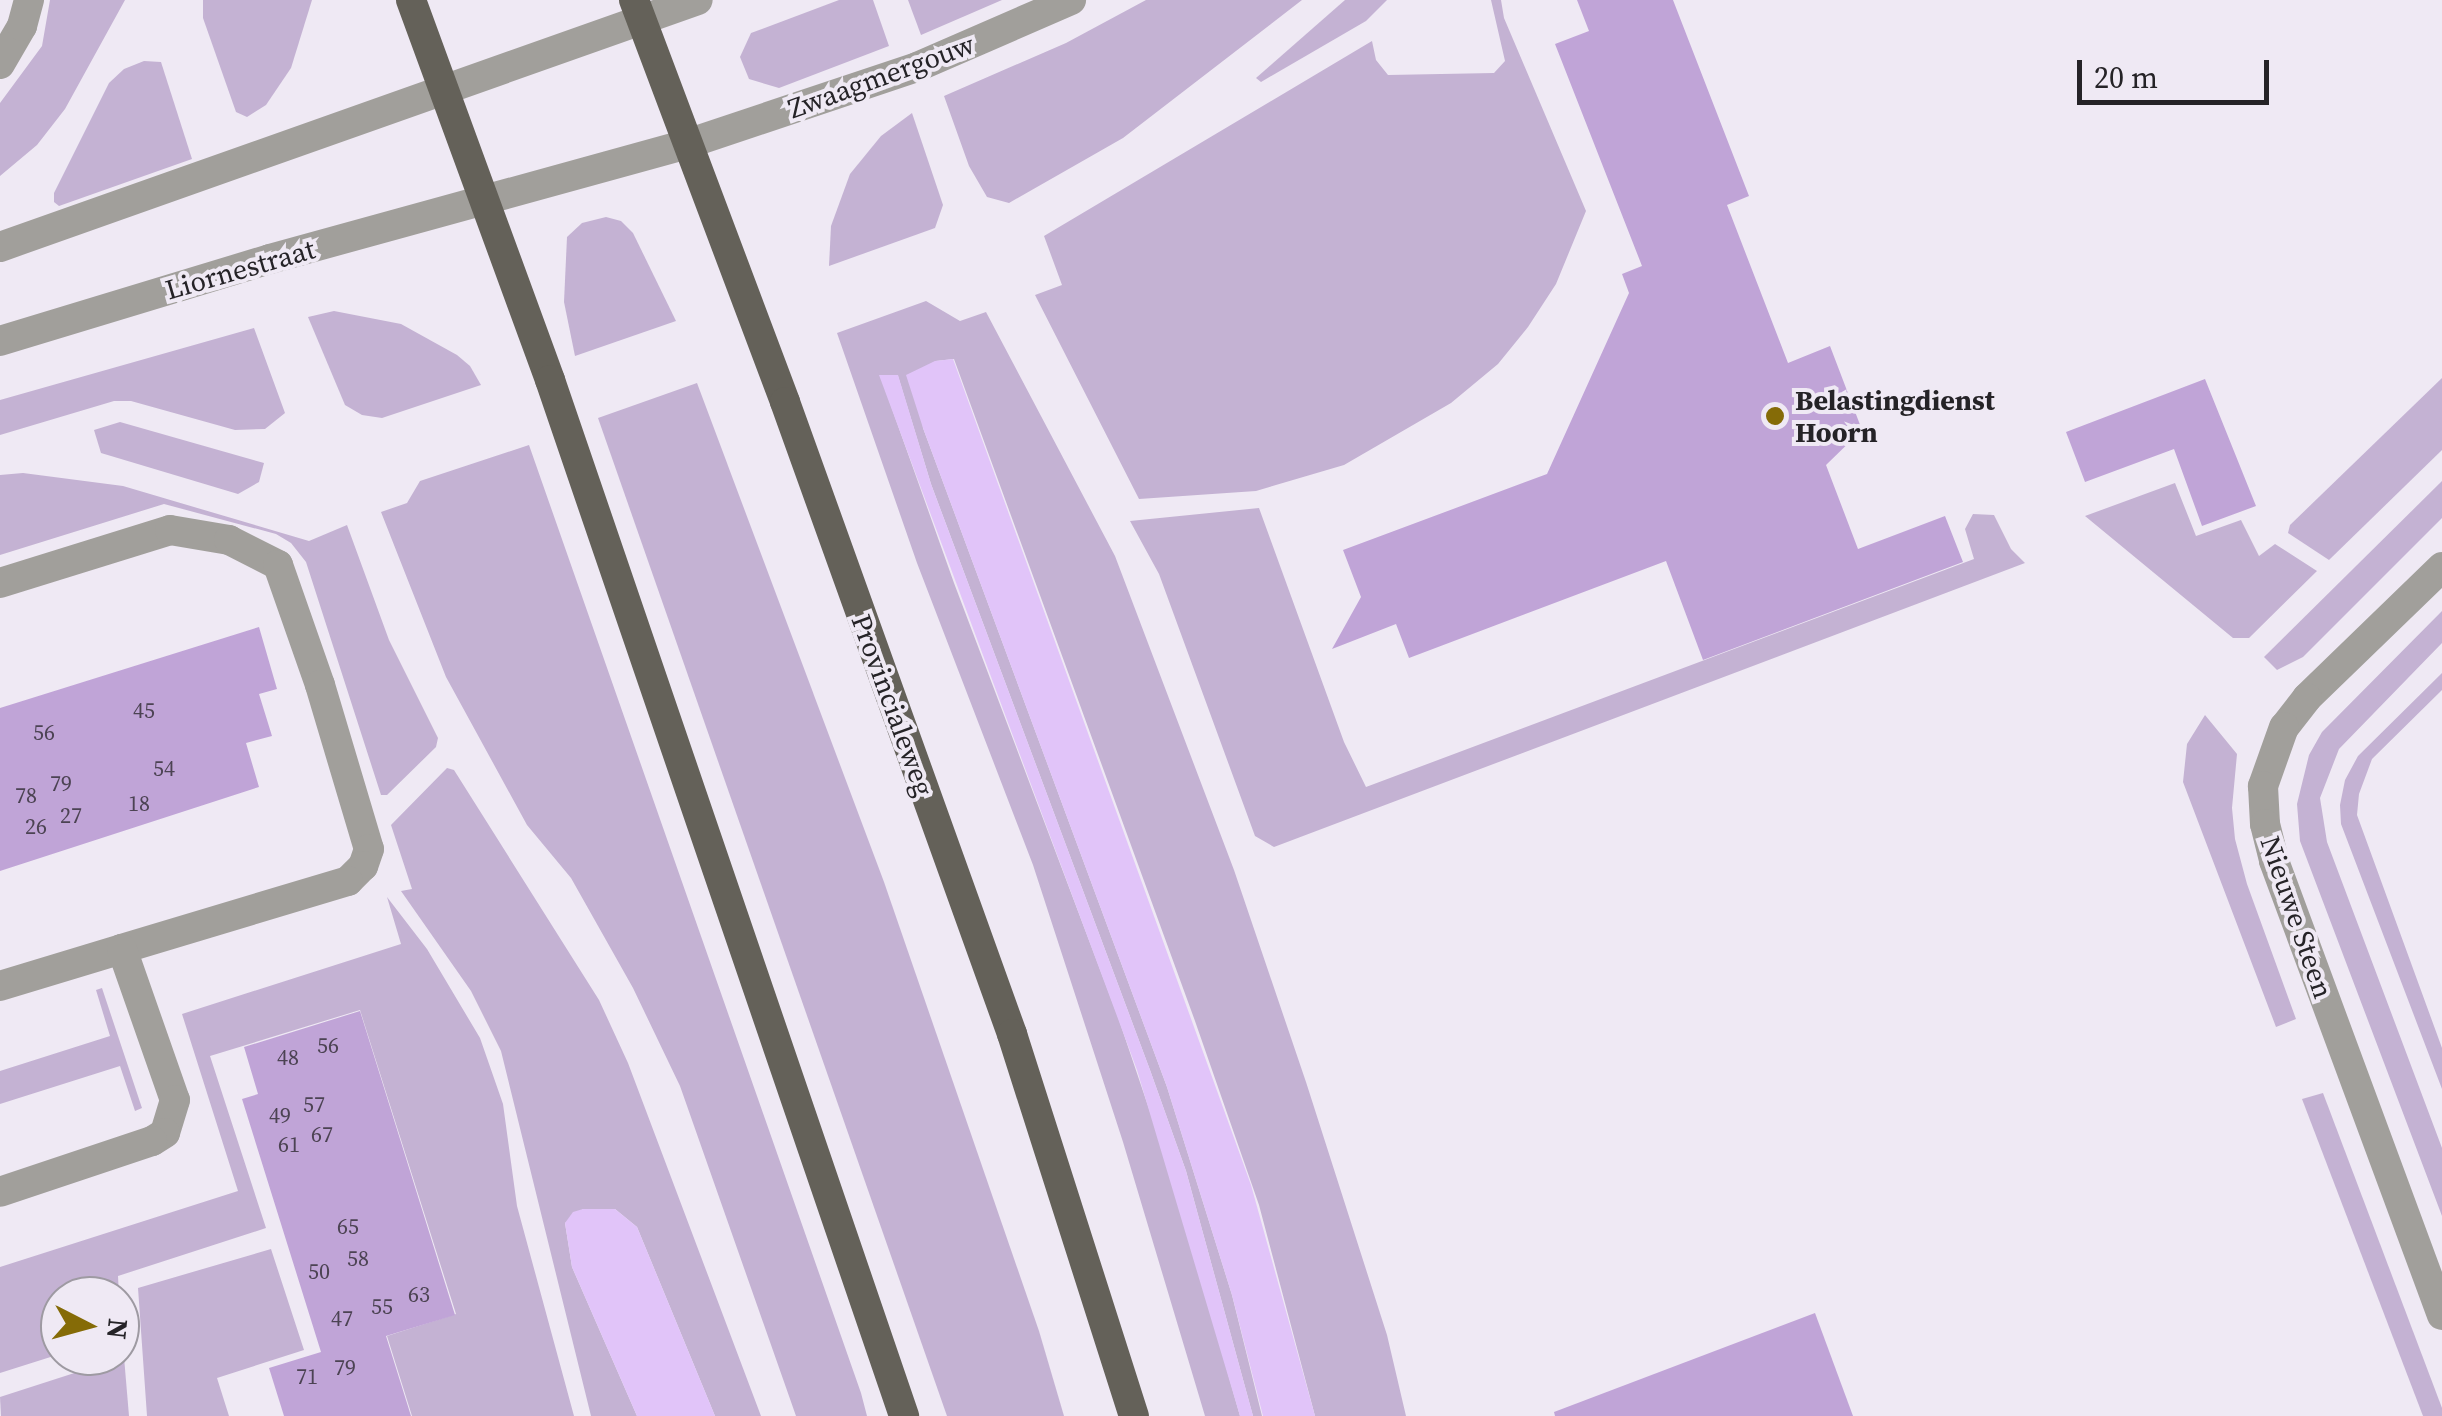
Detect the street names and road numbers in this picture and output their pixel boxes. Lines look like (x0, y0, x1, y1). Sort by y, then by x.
street label: Zwaagmergouw (783, 27, 979, 125)
street label: Liornestraat (161, 232, 319, 306)
street label: Provincialeweg (845, 610, 941, 800)
street label: Nieuwe Steen (2254, 831, 2340, 1003)

